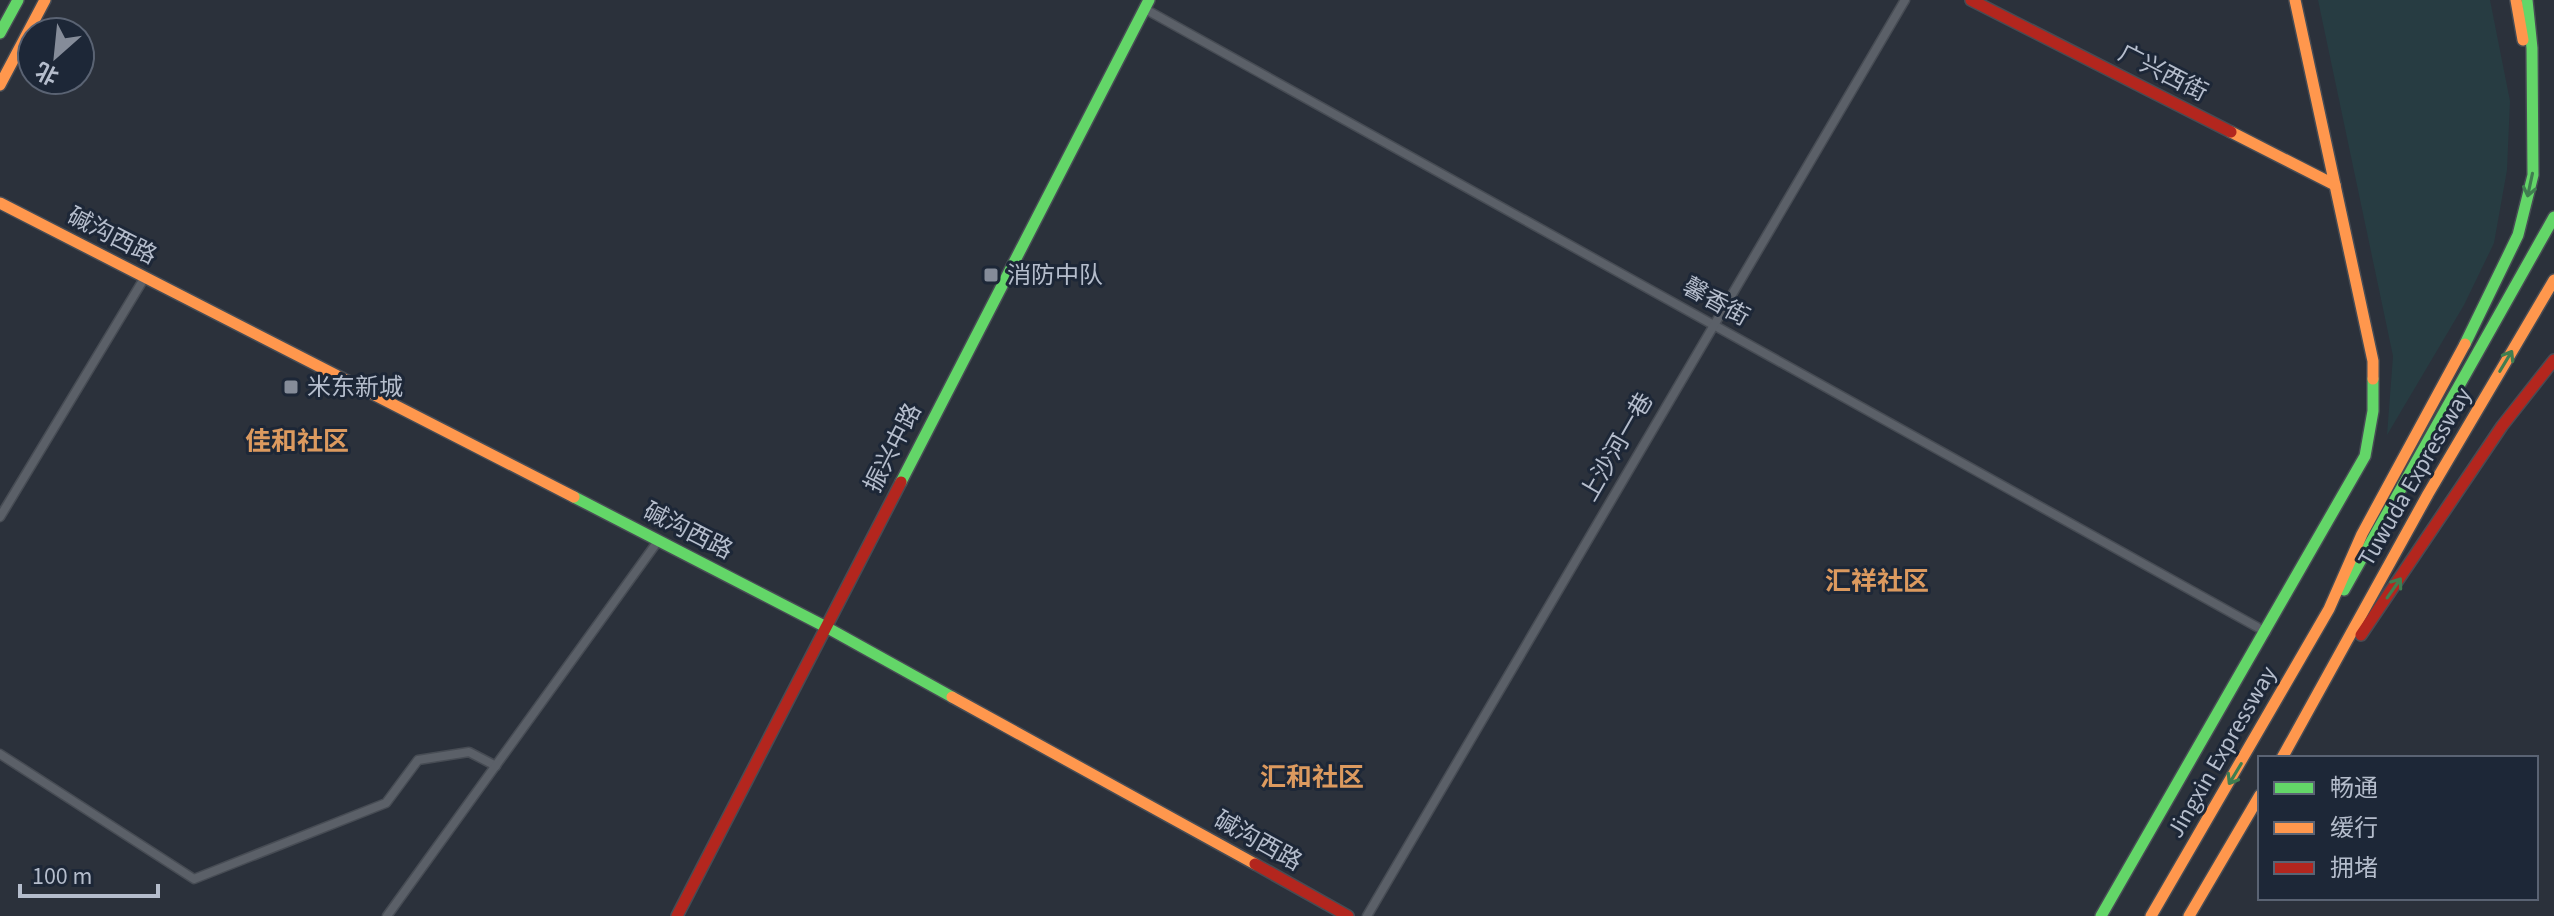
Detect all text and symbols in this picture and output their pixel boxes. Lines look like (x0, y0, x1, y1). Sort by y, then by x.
north arrow (16, 16, 96, 96)
street label: 广兴西街 (2112, 36, 2214, 110)
text: 北 (30, 54, 64, 92)
one-way arrow (2522, 172, 2537, 198)
street label: 碱沟西路 (61, 199, 163, 273)
place label: 消防中队 (1007, 258, 1103, 293)
marker: 消防中队 (982, 266, 1000, 284)
street label: 馨香街 (1676, 269, 1756, 335)
one-way arrow (2498, 350, 2514, 373)
place label: 米东新城 (307, 370, 403, 405)
marker: 米东新城 (282, 378, 300, 396)
street label: Tuwuda Expressway (2349, 381, 2481, 573)
street label: 上沙河一巷 (1572, 386, 1662, 508)
street label: 振兴中路 (856, 397, 930, 499)
district label: 佳和社区 (245, 423, 349, 460)
street label: 碱沟西路 (637, 494, 739, 568)
district label: 汇祥社区 (1825, 563, 1929, 600)
one-way arrow (2386, 577, 2402, 599)
street label: Jingxin Expressway (2158, 659, 2286, 845)
legend (2258, 756, 2538, 900)
district label: 汇和社区 (1260, 759, 1364, 796)
one-way arrow (2227, 762, 2243, 785)
text: 畅通 (2330, 771, 2378, 806)
street label: 碱沟西路 (1208, 802, 1308, 880)
text: 缓行 (2330, 811, 2378, 846)
scale bar (20, 848, 158, 898)
text: 拥堵 (2330, 851, 2378, 886)
text: 100 m (32, 859, 92, 894)

